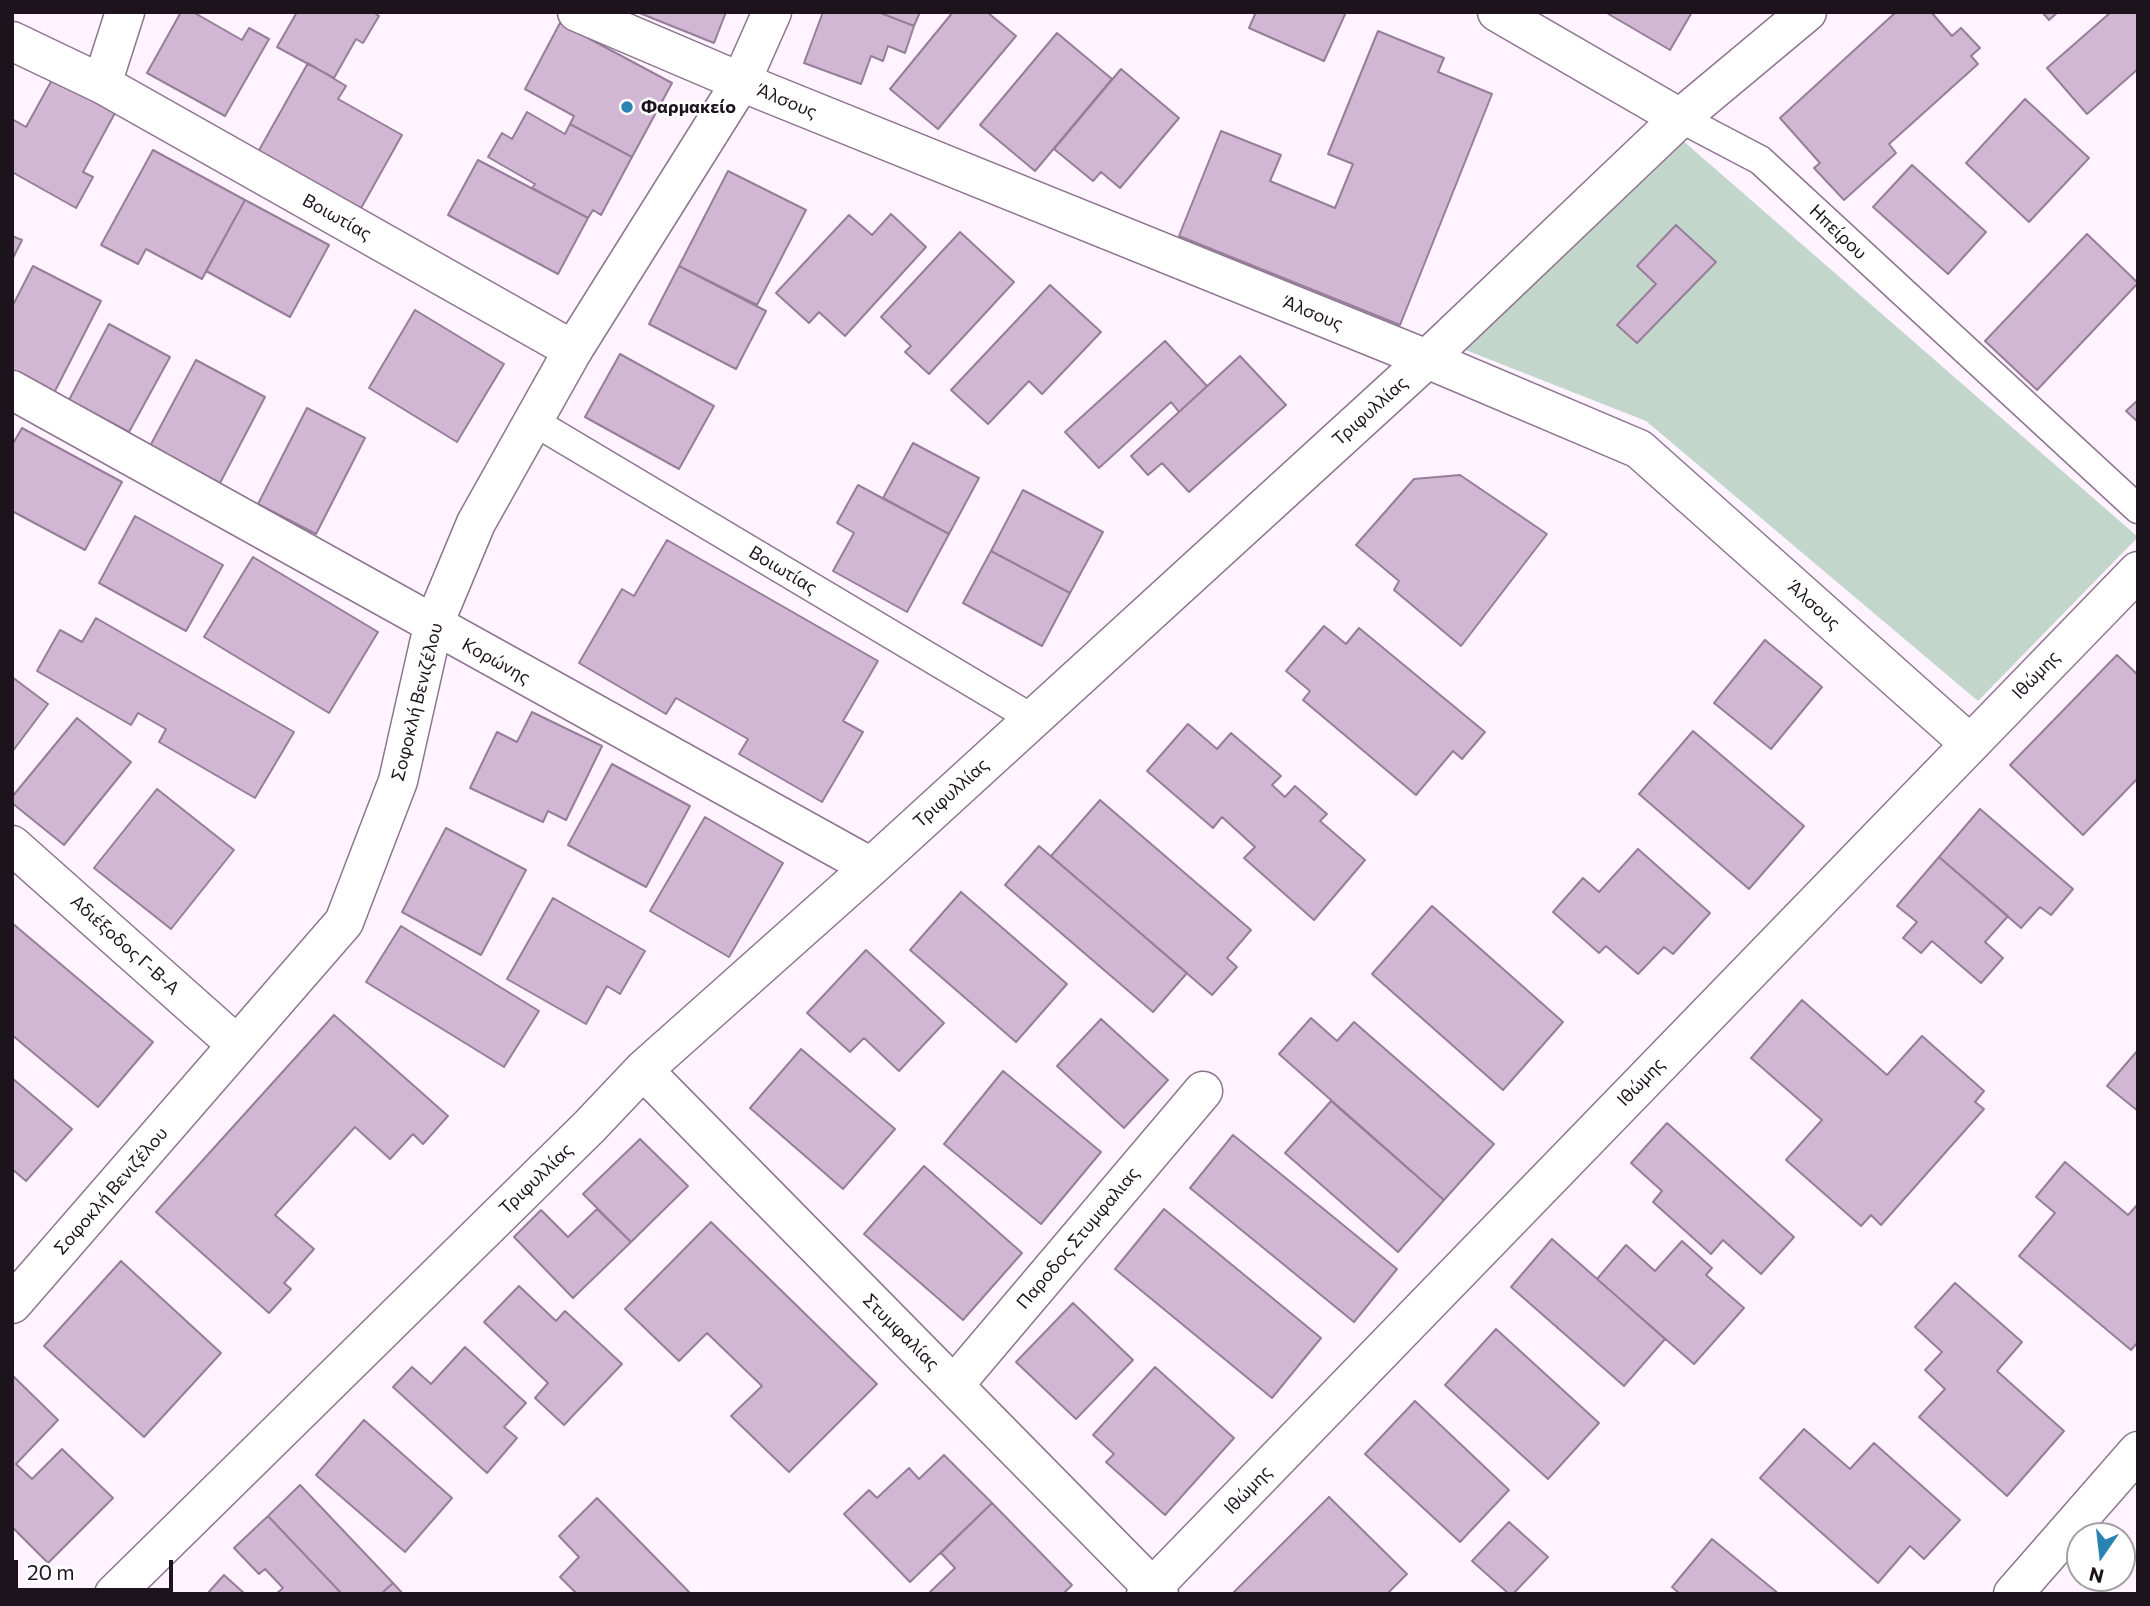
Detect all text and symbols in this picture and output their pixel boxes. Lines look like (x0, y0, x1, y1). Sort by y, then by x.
street label: Άλσους (754, 79, 820, 123)
place label: Φαρμακείο (641, 96, 736, 118)
marker: Φαρμακείο (619, 99, 635, 115)
street label: Βοιωτίας (299, 189, 375, 245)
street label: Ηπείρου (1805, 200, 1871, 264)
street label: Άλσους (1280, 291, 1346, 335)
street label: Τριφυλλίας (1328, 372, 1412, 450)
street label: Βοιωτίας (745, 541, 821, 599)
street label: Άλσους (1783, 576, 1845, 634)
street label: Σοφοκλή Βενιζέλου (387, 621, 447, 783)
street label: Κορώνης (458, 633, 534, 689)
street label: Ιθώμης (2008, 646, 2064, 704)
street label: Τριφυλλίας (909, 754, 993, 832)
street label: Αδιέξοδος Γ-Β-Α (66, 891, 184, 999)
street label: Ιθώμης (1613, 1053, 1669, 1111)
street label: Σοφοκλή Βενιζέλου (50, 1123, 172, 1259)
street label: Τριφυλλίας (495, 1139, 577, 1219)
street label: Παροδος Στυμφαλιας (1012, 1163, 1144, 1313)
street label: Στυμφαλίας (858, 1289, 944, 1375)
street label: Ιθώμης (1220, 1461, 1276, 1519)
north arrow (2066, 1522, 2136, 1592)
scale bar (18, 1546, 177, 1590)
text: 20 m (27, 1559, 75, 1584)
text: N (2087, 1563, 2106, 1589)

